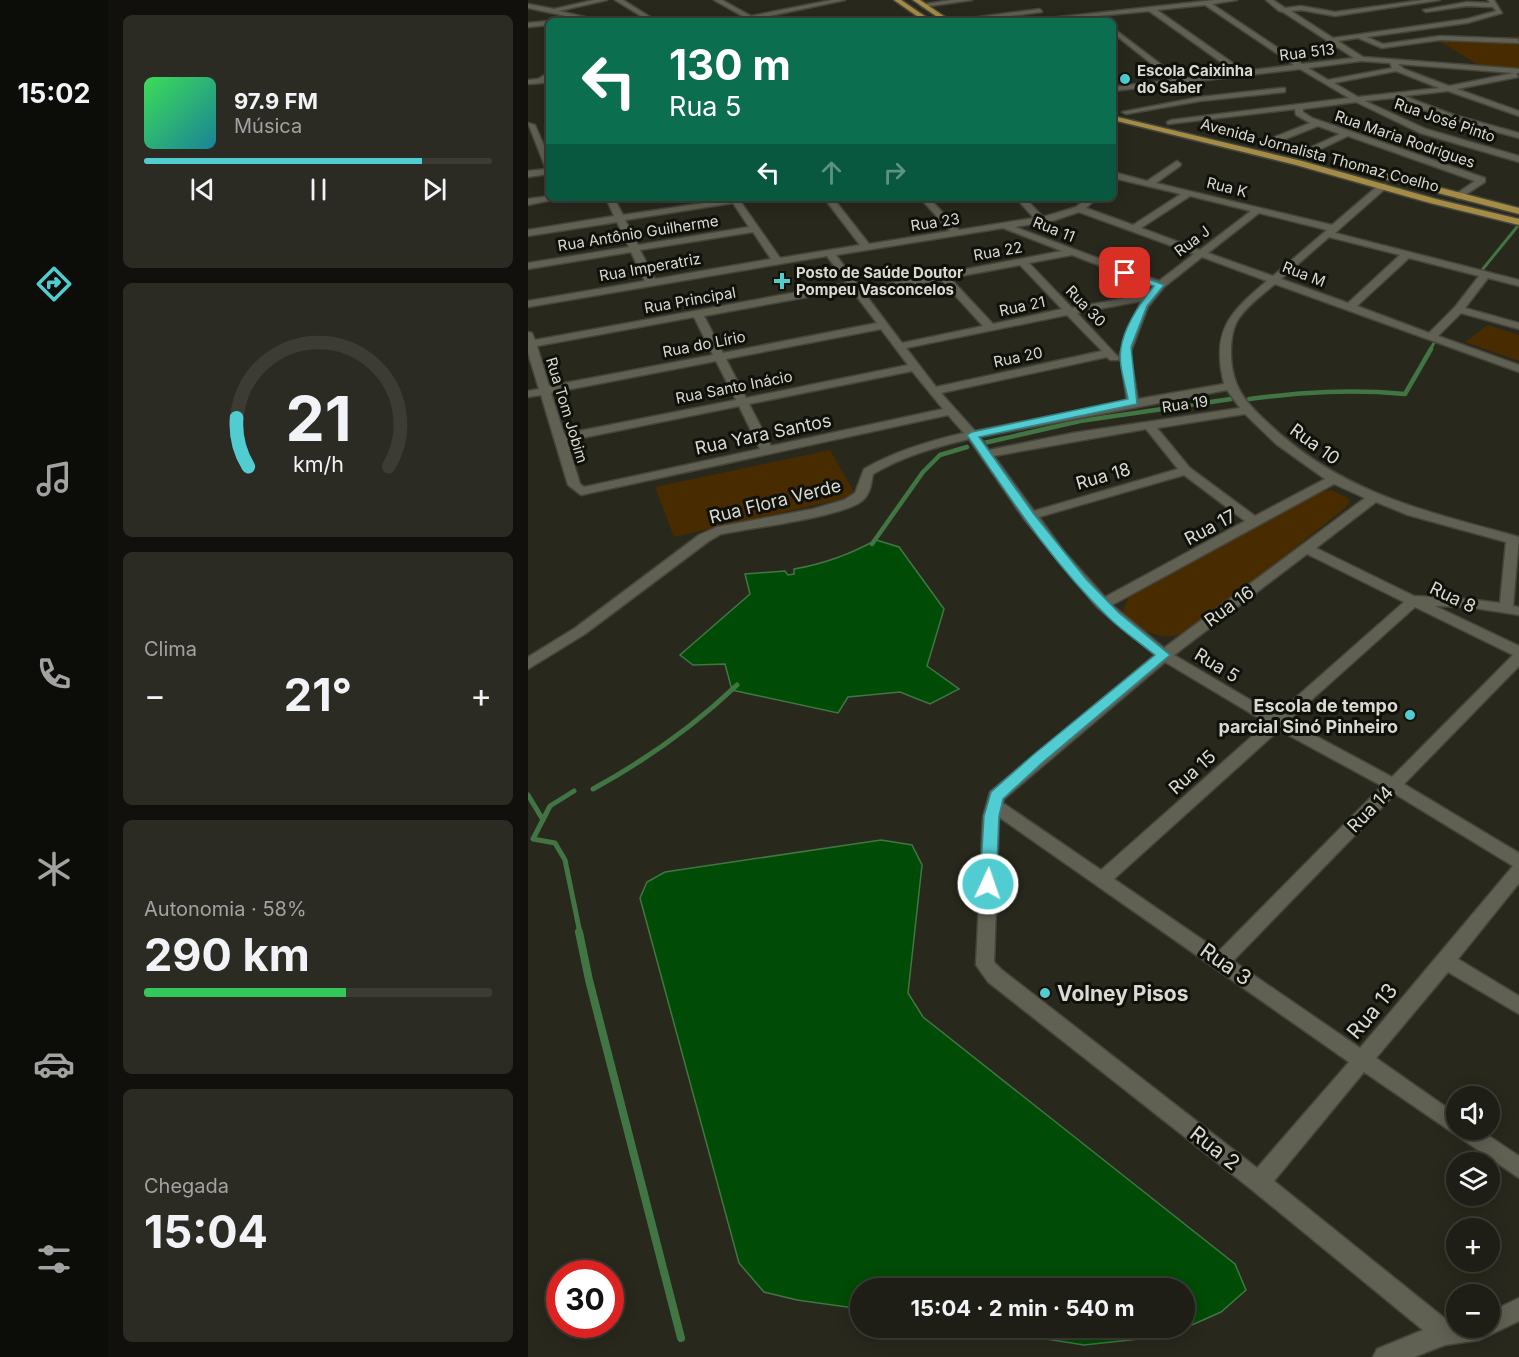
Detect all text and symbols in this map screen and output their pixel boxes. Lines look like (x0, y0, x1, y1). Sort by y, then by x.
text: 130 m (669, 39, 791, 90)
street label: Rua 513 (1278, 39, 1336, 65)
icon: left (570, 42, 648, 120)
place label: Escola Caixinha do Saber (1137, 61, 1253, 97)
marker: Escola Caixinha do Saber (1118, 72, 1132, 86)
text: 15:02 (17, 77, 91, 110)
text: 97.9 FM (234, 88, 318, 114)
text: Rua 5 (669, 90, 742, 123)
street label: Rua José Pinto (1392, 94, 1498, 146)
street label: Rua Maria Rodrigues (1332, 106, 1478, 172)
text: Música (234, 114, 302, 138)
street label: Avenida Jornalista Thomaz Coelho (1199, 114, 1441, 196)
icon: left (752, 156, 785, 189)
icon: ahead (815, 156, 848, 189)
icon: right (878, 156, 911, 189)
icon: previous (186, 173, 219, 206)
icon: pause (302, 173, 335, 206)
icon: next (418, 173, 451, 206)
street label: Rua K (1205, 173, 1249, 201)
street label: Rua 23 (909, 209, 961, 235)
street label: Rua Antônio Guilherme (556, 211, 720, 255)
street label: Rua 11 (1030, 212, 1078, 246)
street label: Rua J (1170, 221, 1214, 261)
street label: Rua 22 (972, 237, 1024, 265)
pin (1099, 247, 1150, 298)
street label: Rua Imperatriz (598, 249, 702, 285)
icon: arrive (1108, 256, 1141, 289)
street label: Rua M (1280, 257, 1328, 291)
icon: directions (33, 263, 75, 305)
place label: Posto de Saúde Doutor Pompeu Vasconcelos (796, 263, 963, 299)
marker: Posto de Saúde Doutor Pompeu Vasconcelos (773, 272, 791, 290)
street label: Rua 30 (1062, 281, 1110, 331)
street label: Rua Principal (643, 283, 737, 317)
street label: Rua 21 (997, 292, 1047, 320)
street label: Rua do Lírio (661, 327, 747, 361)
street label: Rua 20 (992, 343, 1044, 371)
street label: Rua Tom Jobim (542, 355, 592, 465)
street label: Rua Santo Inácio (674, 366, 794, 408)
text: 21 (285, 381, 351, 456)
street label: Rua 19 (1161, 391, 1209, 417)
street label: Rua Yara Santos (693, 409, 833, 459)
street label: Rua 10 (1286, 419, 1344, 469)
text: km/h (293, 452, 343, 478)
icon: music (33, 458, 75, 500)
street label: Rua 18 (1073, 458, 1133, 494)
street label: Rua Flora Verde (707, 474, 843, 528)
street label: Rua 17 (1181, 505, 1239, 549)
street label: Rua 8 (1427, 577, 1479, 617)
street label: Rua 16 (1200, 581, 1258, 631)
text: Clima (144, 637, 197, 661)
street label: Rua 5 (1191, 644, 1243, 686)
icon: phone (33, 653, 75, 695)
text: 21° (284, 667, 352, 722)
text: − (144, 675, 166, 715)
text: + (470, 675, 492, 715)
place label: Escola de tempo parcial Sinó Pinheiro (1218, 695, 1398, 737)
marker: Escola de tempo parcial Sinó Pinheiro (1403, 708, 1417, 722)
street label: Rua 15 (1164, 746, 1220, 798)
street label: Rua 14 (1343, 781, 1397, 837)
icon: climate (33, 848, 75, 890)
position arrow (956, 852, 1020, 916)
text: Autonomia · 58% (144, 897, 307, 921)
text: 290 km (144, 927, 310, 982)
street label: Rua 3 (1196, 938, 1256, 990)
street label: Rua 13 (1341, 978, 1403, 1044)
place label: Volney Pisos (1057, 981, 1189, 1006)
marker: Volney Pisos (1038, 986, 1052, 1000)
icon: car (33, 1043, 75, 1085)
map controls (1446, 1086, 1500, 1338)
button: sound (1446, 1086, 1500, 1140)
street label: Rua 2 (1185, 1121, 1245, 1175)
button: layers (1446, 1152, 1500, 1206)
text: Chegada (144, 1174, 229, 1198)
text: 15:04 (144, 1204, 268, 1259)
button: + (1446, 1218, 1500, 1272)
icon: filters (33, 1238, 75, 1280)
speed limit sign: 30 (546, 1260, 624, 1338)
button: − (1446, 1284, 1500, 1338)
text: 15:04 · 2 min · 540 m (910, 1295, 1135, 1321)

